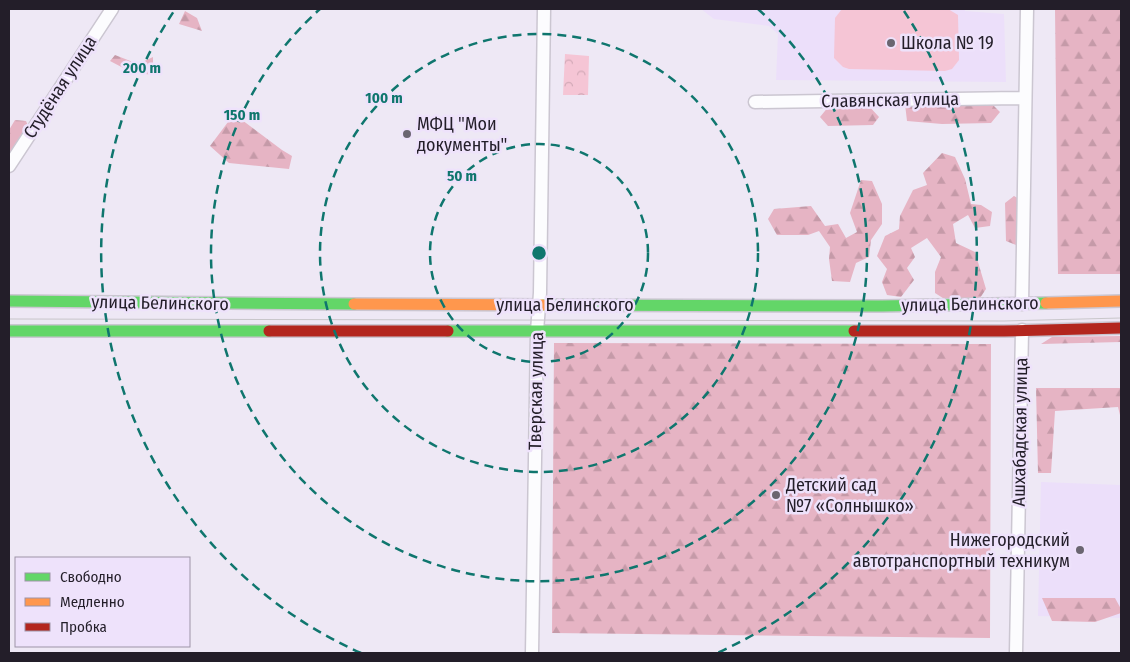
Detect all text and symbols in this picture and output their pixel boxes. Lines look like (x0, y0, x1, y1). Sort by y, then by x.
street label: Студёная улица (19, 31, 101, 142)
place label: Школа № 19 (901, 32, 994, 54)
marker: Школа № 19 (885, 37, 897, 49)
text: 200 m (122, 59, 161, 77)
street label: Славянская улица (821, 88, 959, 112)
text: 100 m (365, 89, 403, 107)
text: 150 m (224, 106, 260, 124)
place label: МФЦ "Мои документы" (417, 113, 507, 156)
marker: МФЦ "Мои документы" (401, 128, 413, 140)
text: 50 m (447, 167, 477, 185)
centre of rings (530, 244, 548, 262)
street label: улица Белинского (91, 291, 229, 315)
street label: улица Белинского (901, 292, 1039, 316)
street label: улица Белинского (496, 294, 634, 316)
street label: Тверская улица (524, 332, 548, 450)
street label: Ашхабадская улица (1008, 357, 1032, 507)
place label: Детский сад №7 «Солнышко» (785, 474, 914, 517)
marker: Детский сад №7 «Солнышко» (770, 489, 782, 501)
place label: Нижегородский автотранспортный техникум (853, 529, 1070, 572)
marker: Нижегородский автотранспортный техникум (1074, 544, 1086, 556)
legend (15, 557, 190, 647)
text: Свободно (60, 568, 122, 586)
text: Медленно (60, 593, 125, 611)
text: Пробка (60, 618, 107, 636)

